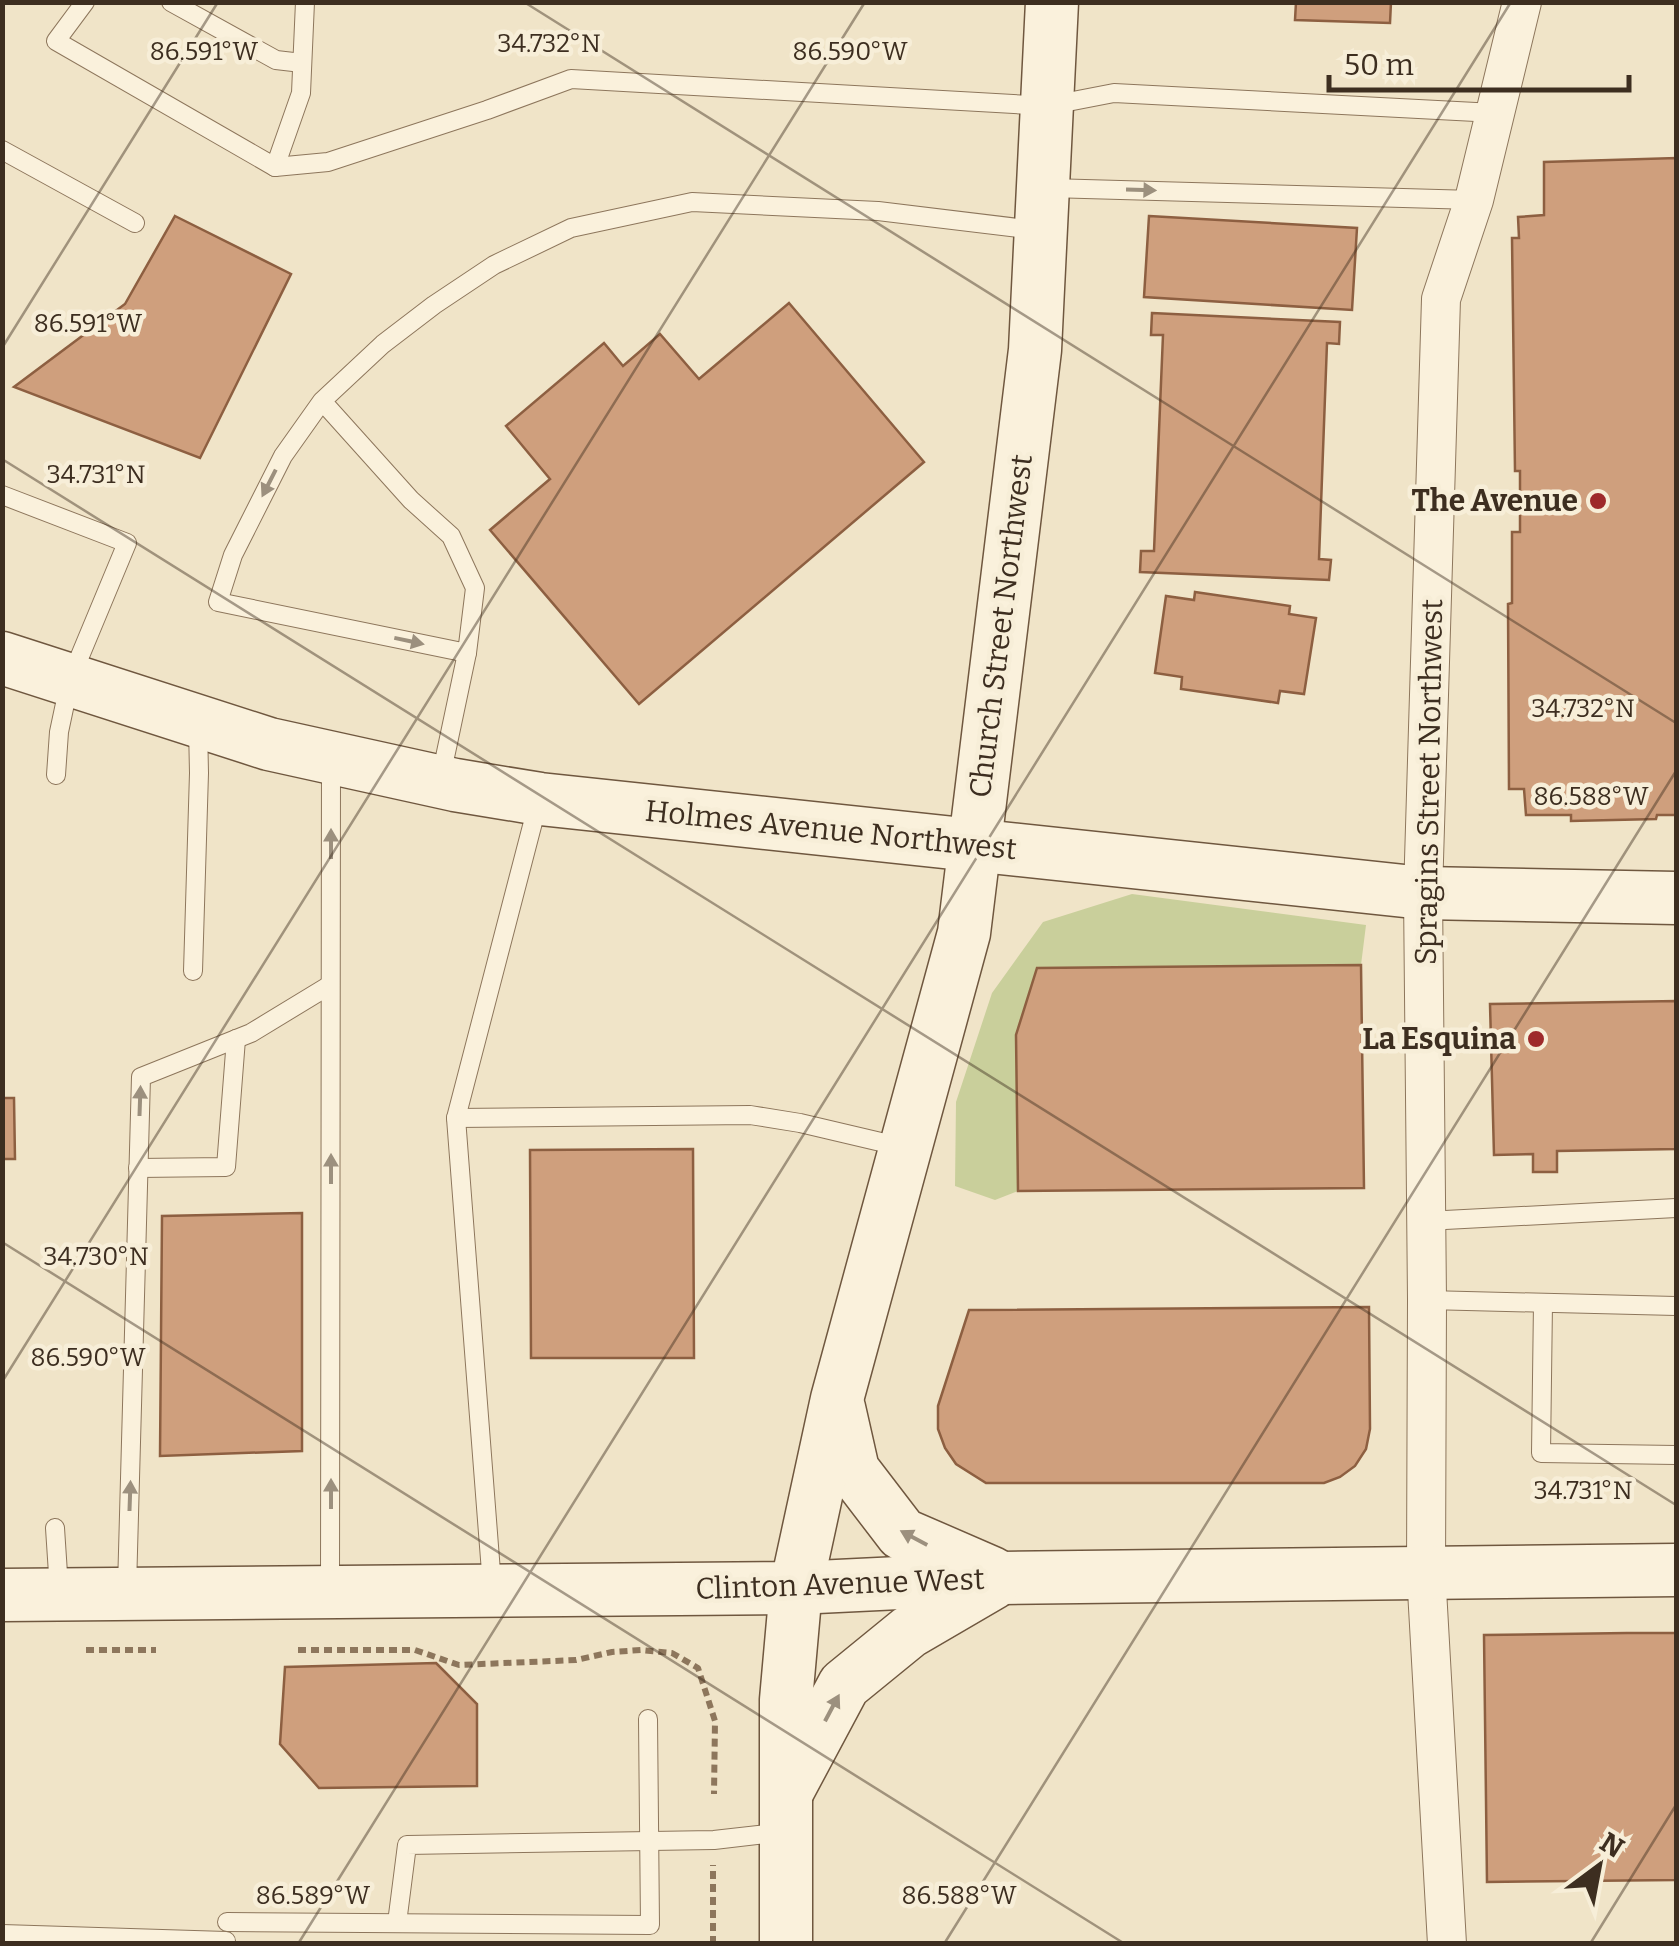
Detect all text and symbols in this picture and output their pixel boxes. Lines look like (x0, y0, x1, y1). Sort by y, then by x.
text: 34.732°N (497, 29, 601, 59)
scale bar (1329, 30, 1629, 92)
text: 86.591°W (150, 37, 259, 67)
text: 86.590°W (793, 37, 908, 67)
text: 50 m (1344, 47, 1414, 83)
one-way arrow (1125, 183, 1157, 199)
text: 86.591°W (34, 309, 143, 339)
street label: Church Street Northwest (962, 452, 1040, 800)
text: 34.731°N (47, 460, 145, 490)
one-way arrow (261, 469, 278, 498)
place label: The Avenue (1412, 483, 1578, 519)
marker: The Avenue (1587, 490, 1609, 512)
street label: Spragins Street Northwest (1408, 598, 1450, 965)
one-way arrow (394, 633, 425, 649)
text: 34.732°N (1531, 694, 1635, 724)
text: 86.588°W (1533, 782, 1649, 812)
street label: Holmes Avenue Northwest (643, 793, 1019, 867)
one-way arrow (323, 828, 339, 860)
place label: La Esquina (1362, 1021, 1516, 1057)
marker: La Esquina (1525, 1028, 1547, 1050)
one-way arrow (133, 1085, 149, 1117)
one-way arrow (323, 1153, 339, 1185)
text: 34.730°N (43, 1242, 149, 1272)
text: 86.590°W (31, 1343, 146, 1373)
text: 34.731°N (1534, 1476, 1632, 1506)
one-way arrow (323, 1478, 339, 1510)
one-way arrow (122, 1480, 138, 1512)
one-way arrow (900, 1530, 928, 1547)
street label: Clinton Avenue West (695, 1561, 985, 1607)
one-way arrow (824, 1693, 841, 1722)
north arrow (1549, 1816, 1649, 1916)
text: N (1594, 1826, 1630, 1865)
text: 86.589°W (256, 1881, 371, 1911)
text: 86.588°W (901, 1881, 1017, 1911)

